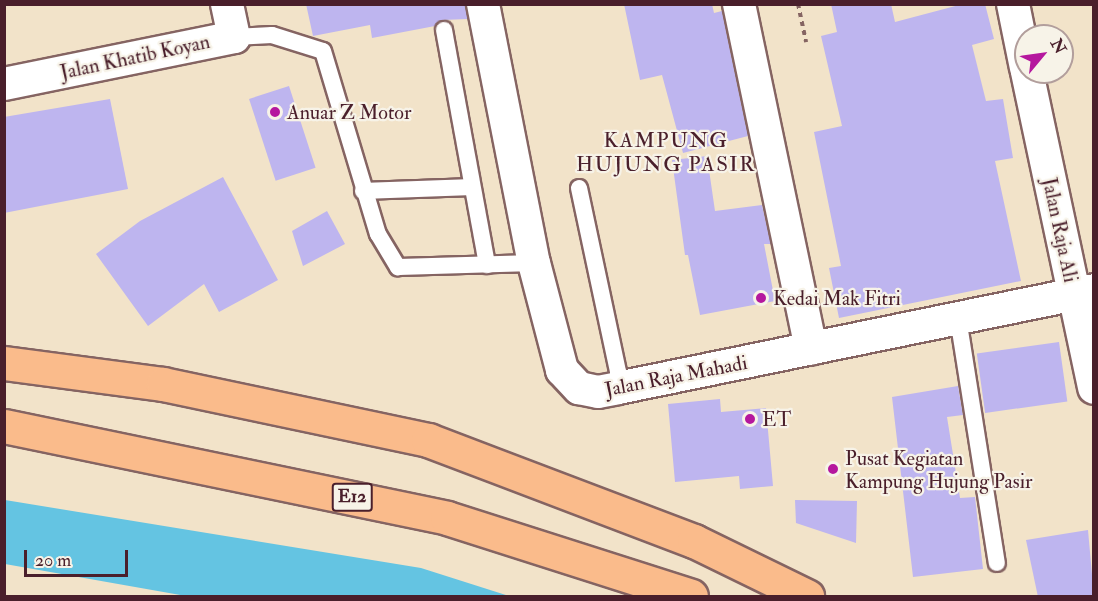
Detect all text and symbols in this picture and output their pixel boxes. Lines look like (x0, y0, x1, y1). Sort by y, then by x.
north arrow (1014, 24, 1074, 84)
street label: Jalan Khatib Koyan (58, 29, 212, 85)
text: N (1046, 35, 1070, 57)
place label: Anuar Z Motor (287, 100, 411, 124)
marker: Anuar Z Motor (268, 105, 282, 119)
district label: KAMPUNG HUJUNG PASIR (576, 128, 756, 178)
street label: Jalan Raja Ali (1037, 175, 1083, 285)
place label: Kedai Mak Fitri (773, 286, 901, 310)
marker: Kedai Mak Fitri (754, 291, 768, 305)
street label: Jalan Raja Mahadi (603, 350, 749, 402)
place label: ET (762, 407, 791, 431)
marker: ET (743, 412, 757, 426)
place label: Pusat Kegiatan Kampung Hujung Pasir (845, 446, 1032, 493)
marker: Pusat Kegiatan Kampung Hujung Pasir (826, 462, 840, 476)
road number: E12 (331, 482, 373, 512)
scale bar (27, 538, 130, 576)
text: 20 m (35, 549, 71, 572)

